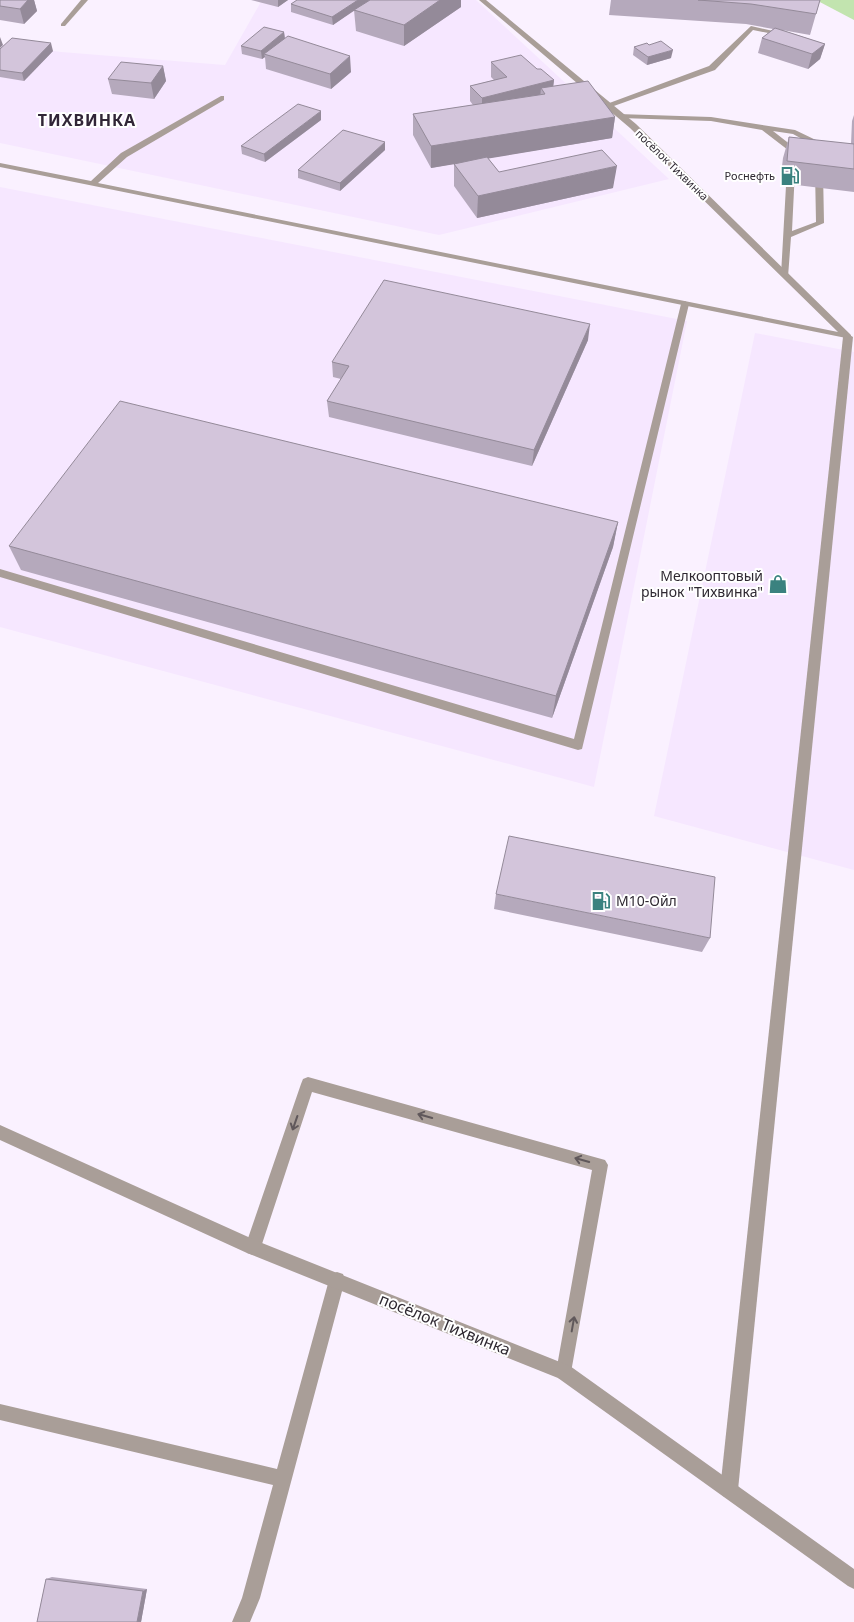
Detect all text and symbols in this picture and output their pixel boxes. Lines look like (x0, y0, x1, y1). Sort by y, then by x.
district label: ТИХВИНКА (38, 109, 136, 131)
street label: посёлок Тихвинка (633, 126, 712, 203)
fuel station icon: Роснефть (779, 165, 801, 187)
place label: Роснефть (725, 168, 775, 183)
place label: Мелкооптовый рынок "Тихвинка" (641, 566, 763, 601)
shop icon: Мелкооптовый рынок "Тихвинка" (767, 573, 789, 595)
fuel station icon: М10-Ойл (590, 890, 612, 912)
place label: М10-Ойл (616, 891, 677, 910)
one-way arrow (417, 1111, 433, 1121)
one-way arrow (290, 1114, 299, 1130)
one-way arrow (574, 1154, 590, 1164)
street label: посёлок Тихвинка (376, 1288, 514, 1360)
one-way arrow (568, 1316, 578, 1332)

